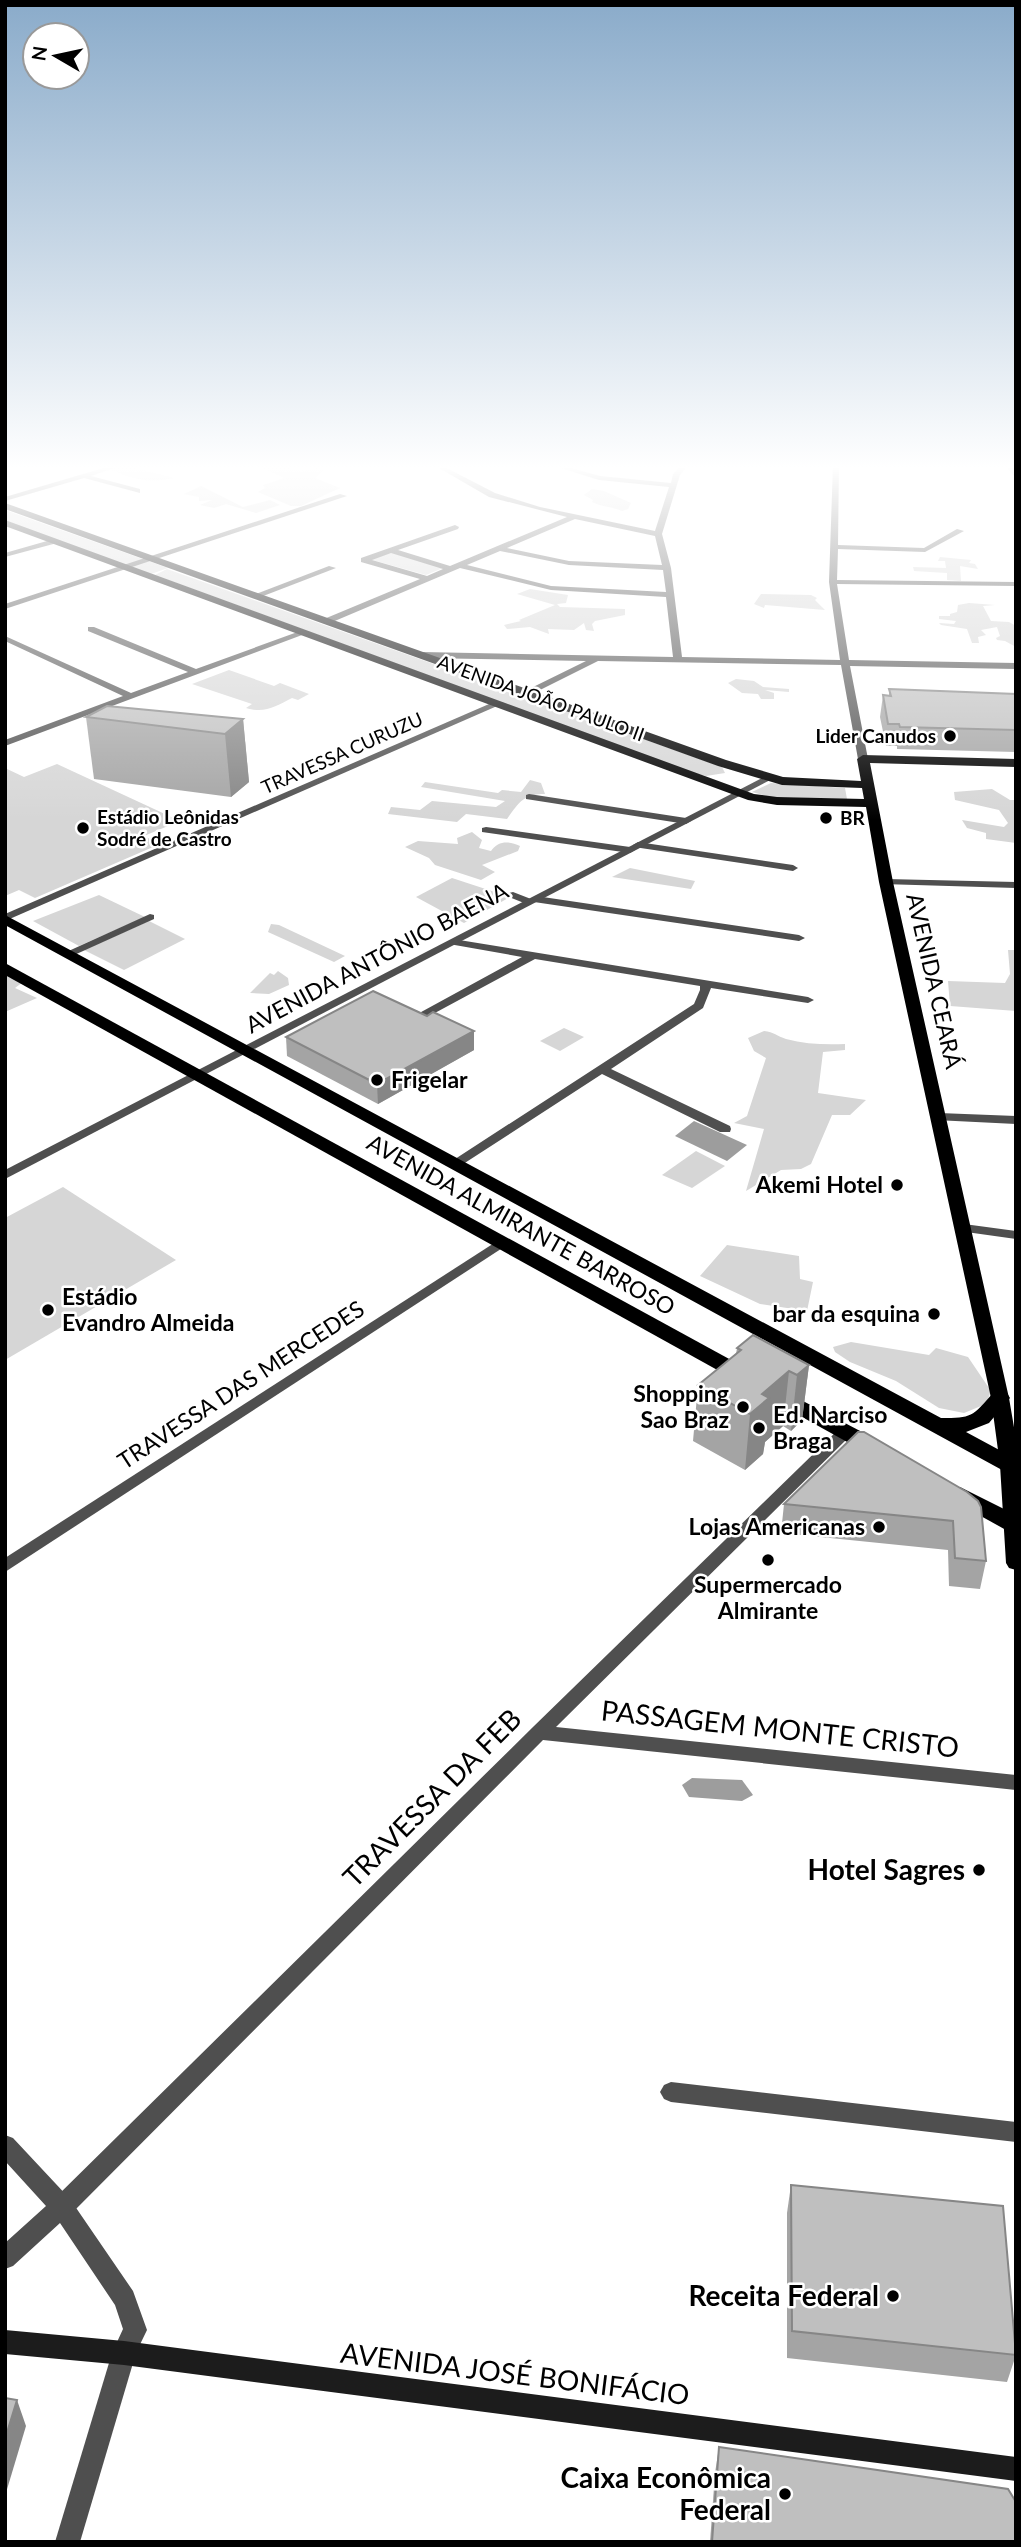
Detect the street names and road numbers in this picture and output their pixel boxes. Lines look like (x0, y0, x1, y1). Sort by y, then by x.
street label: AVENIDA JOÃO PAULO II (435, 649, 648, 746)
street label: TRAVESSA CURUZU (258, 707, 426, 798)
street label: AVENIDA ANTÔNIO BAENA (240, 876, 513, 1038)
street label: AVENIDA CEARÁ (901, 890, 969, 1072)
street label: AVENIDA ALMIRANTE BARROSO (363, 1128, 680, 1321)
street label: TRAVESSA DAS MERCEDES (112, 1294, 369, 1474)
street label: PASSAGEM MONTE CRISTO (600, 1692, 961, 1764)
street label: TRAVESSA DA FEB (335, 1701, 527, 1893)
street label: AVENIDA JOSÉ BONIFÁCIO (339, 2335, 691, 2411)

